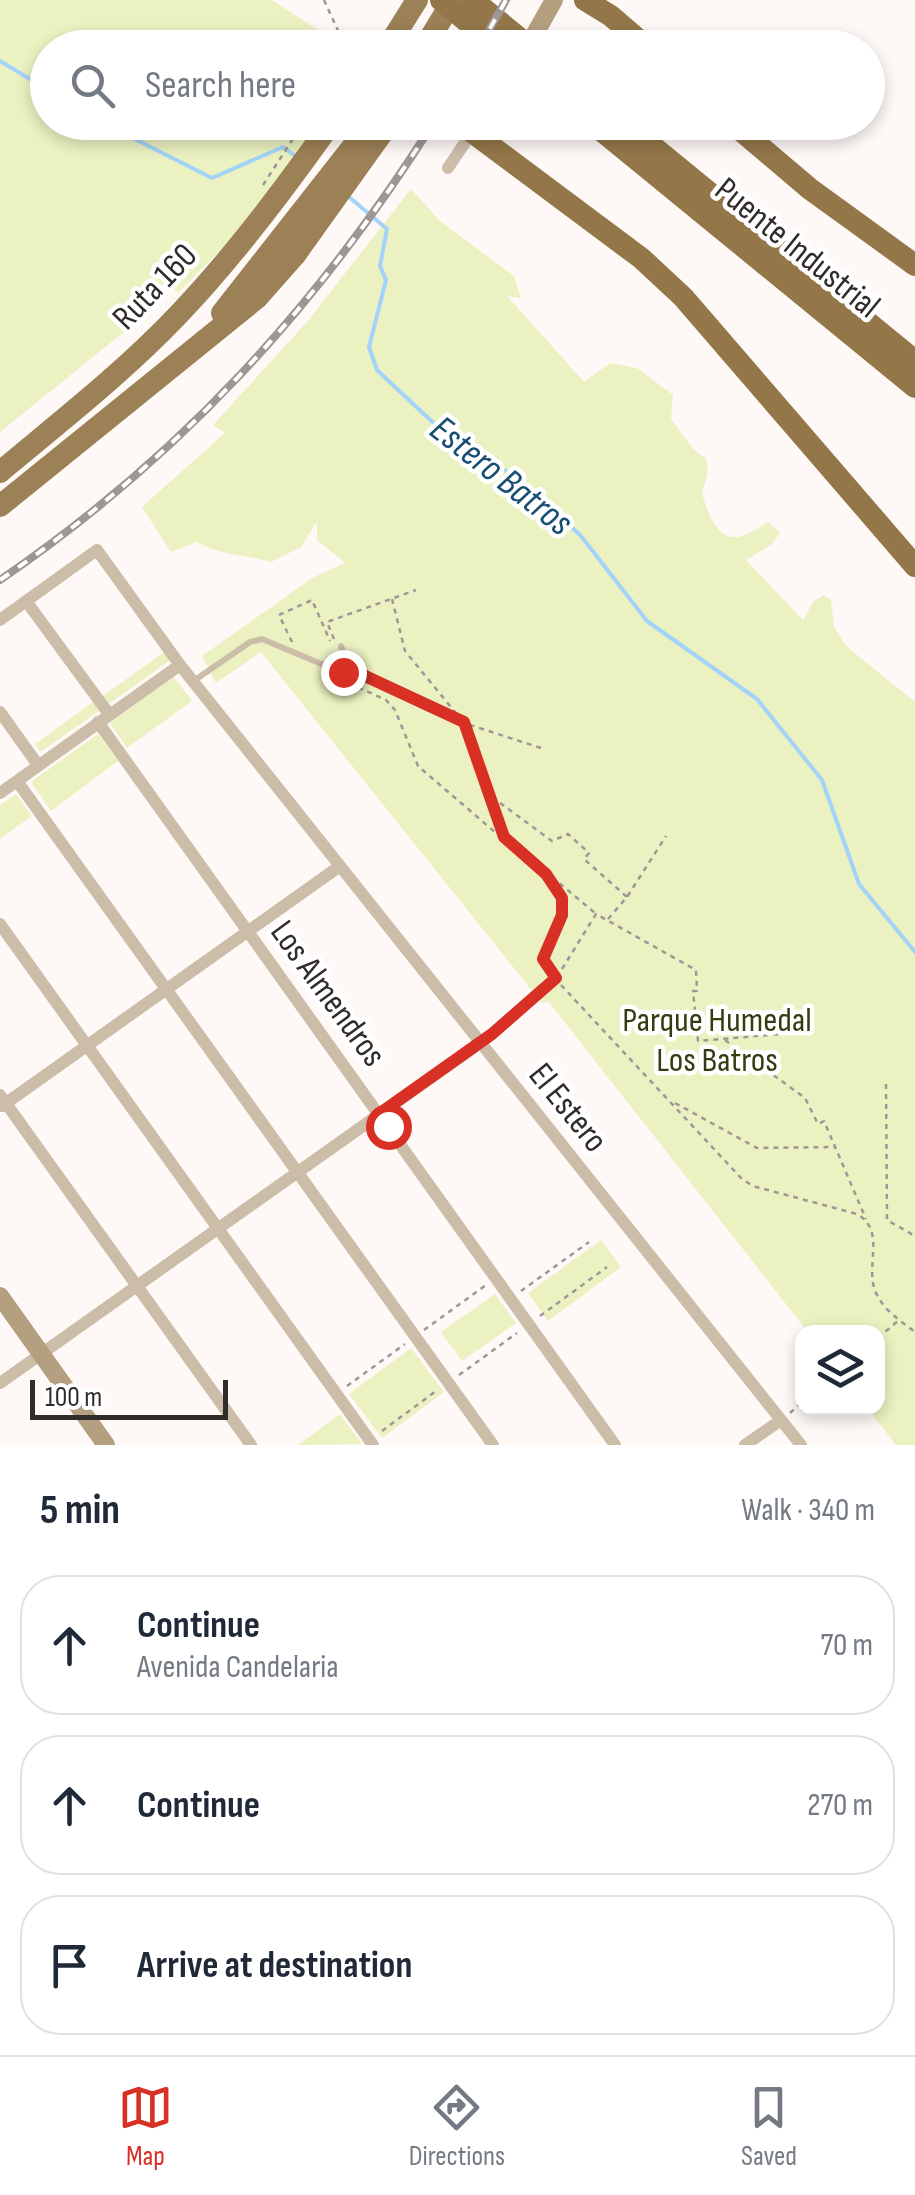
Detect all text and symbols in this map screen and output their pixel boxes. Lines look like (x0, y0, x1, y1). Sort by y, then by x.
search box (30, 30, 885, 140)
icon: search (65, 58, 120, 113)
text: Search here (145, 63, 296, 108)
street label: Puente Industrial (706, 169, 888, 328)
street label: Ruta 160 (104, 235, 207, 339)
water label: Estero Batros (421, 407, 582, 546)
route end (321, 650, 367, 696)
street label: Los Almendros (260, 913, 395, 1075)
park label: Parque Humedal Los Batros (622, 999, 812, 1082)
street label: El Estero (519, 1055, 617, 1161)
route start (366, 1104, 412, 1150)
map controls (795, 1325, 885, 1415)
button: layers (795, 1325, 885, 1415)
scale bar (30, 1375, 228, 1420)
text: 100 m (45, 1381, 102, 1414)
text: 5 min (40, 1485, 120, 1536)
text: Walk · 340 m (741, 1491, 875, 1530)
text: Continue (137, 1603, 260, 1648)
icon: ahead (42, 1618, 97, 1673)
text: 70 m (820, 1626, 873, 1665)
text: Avenida Candelaria (137, 1648, 339, 1687)
icon: ahead (42, 1778, 97, 1833)
text: Continue (137, 1783, 260, 1828)
text: 270 m (807, 1786, 873, 1825)
icon: arrive (42, 1938, 97, 1993)
text: Arrive at destination (137, 1943, 412, 1988)
tab: Map (118, 2080, 173, 2173)
tab: Directions (409, 2080, 505, 2173)
tab: Saved (741, 2080, 797, 2173)

